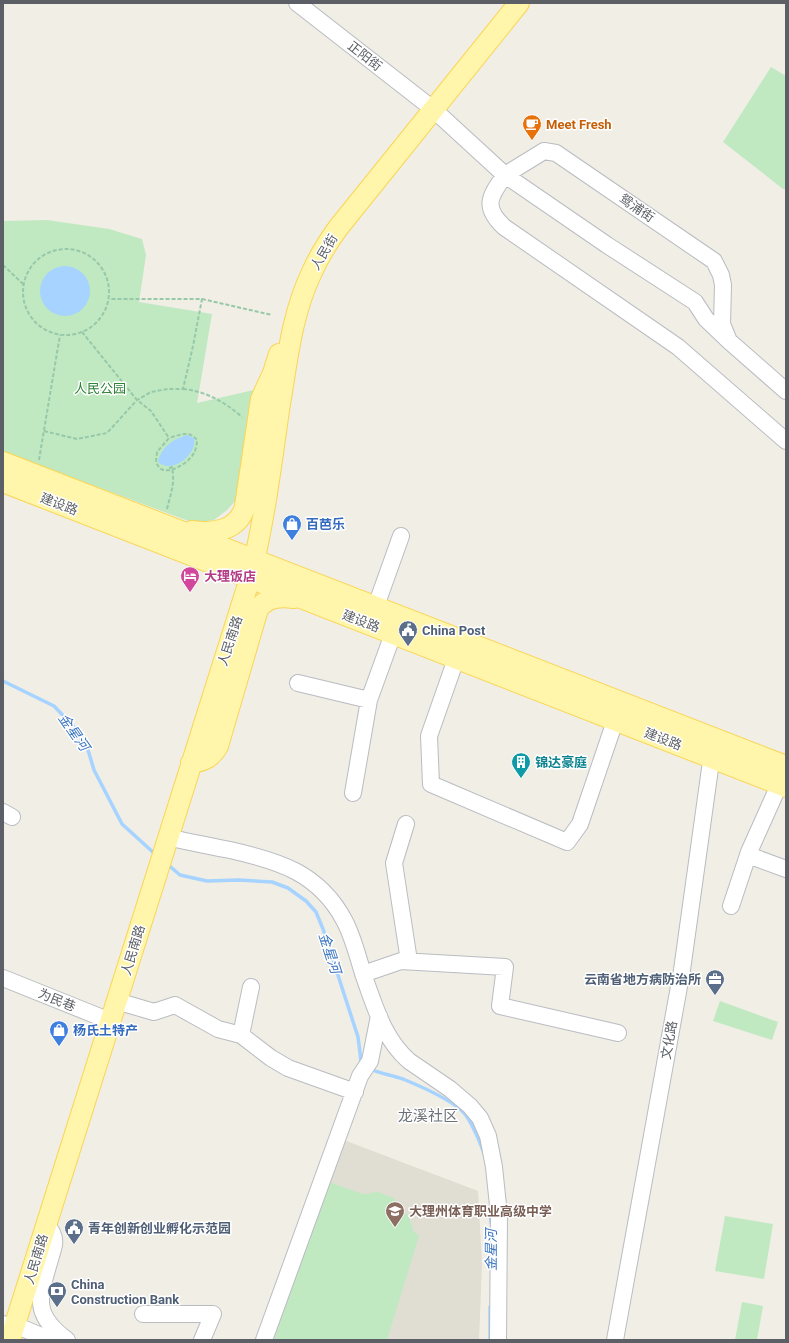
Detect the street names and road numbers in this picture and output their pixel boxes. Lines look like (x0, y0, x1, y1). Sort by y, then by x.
street label: 正阳街 (345, 38, 385, 74)
street label: 鸳浦街 (617, 191, 657, 225)
street label: 人民街 (308, 231, 340, 273)
street label: 建设路 (38, 490, 80, 518)
street label: 建设路 (340, 607, 382, 635)
street label: 人民南路 (215, 614, 245, 668)
street label: 建设路 (642, 725, 684, 753)
street label: 人民南路 (118, 923, 148, 977)
street label: 为民巷 (36, 986, 78, 1014)
street label: 文化路 (658, 1019, 680, 1061)
street label: 人民南路 (21, 1232, 51, 1286)

